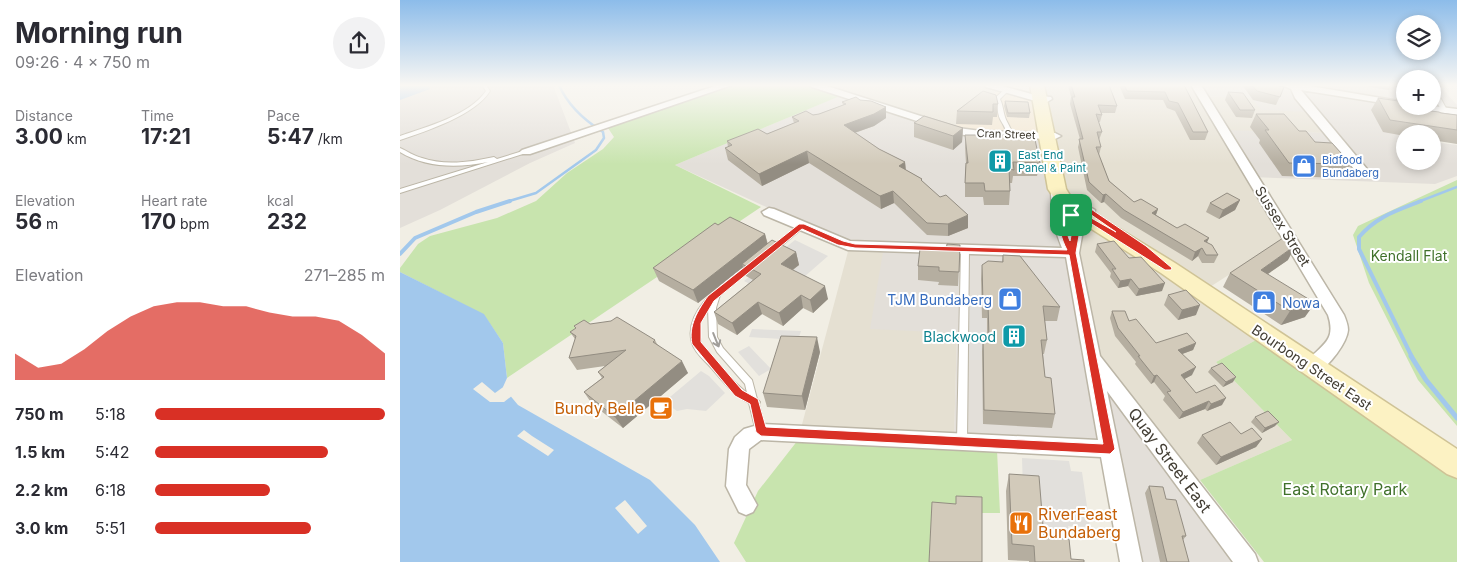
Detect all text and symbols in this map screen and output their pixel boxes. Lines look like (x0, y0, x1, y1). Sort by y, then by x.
map controls (1396, 15, 1441, 170)
button: layers (1396, 15, 1441, 60)
text: Morning run (15, 16, 183, 50)
button: share (333, 17, 385, 69)
text: 09:26 · 4 × 750 m (15, 52, 150, 72)
button: + (1396, 70, 1441, 115)
text: Distance (15, 107, 73, 124)
text: Time (141, 107, 174, 124)
text: Pace (267, 107, 300, 124)
text: 3.00 (15, 124, 63, 149)
text: 17:21 (141, 124, 191, 149)
text: 5:47 (267, 124, 314, 149)
button: − (1396, 125, 1441, 170)
street label: Cran Street (976, 126, 1036, 142)
text: km (63, 130, 87, 147)
text: /km (314, 130, 343, 147)
building icon: East End Panel & Paint (987, 148, 1013, 174)
place label: East End Panel & Paint (1018, 148, 1086, 175)
shop icon: Bidfood Bundaberg (1291, 153, 1317, 179)
place label: Bidfood Bundaberg (1322, 153, 1379, 180)
street label: Sussex Street (1252, 183, 1315, 269)
text: Elevation (15, 192, 75, 209)
text: Heart rate (141, 192, 207, 209)
text: kcal (267, 192, 294, 209)
pin (1050, 194, 1092, 236)
icon: arrive (1057, 201, 1085, 229)
text: 56 (15, 209, 42, 234)
text: 170 (141, 209, 176, 234)
text: 232 (267, 209, 307, 234)
text: m (42, 215, 58, 232)
text: bpm (176, 215, 209, 232)
park label: Kendall Flat (1371, 247, 1448, 264)
text: Elevation (15, 265, 84, 285)
text: 271–285 m (304, 265, 385, 285)
shop icon: TJM Bundaberg (997, 286, 1023, 312)
shop icon: Nowa (1251, 289, 1277, 315)
place label: TJM Bundaberg (887, 291, 992, 308)
place label: Nowa (1282, 294, 1320, 311)
street label: Bourbong Street East (1249, 321, 1375, 414)
building icon: Blackwood (1001, 323, 1027, 349)
place label: Blackwood (923, 328, 996, 345)
one-way arrow (712, 332, 721, 347)
cafe icon: Bundy Belle (648, 395, 674, 421)
place label: Bundy Belle (554, 398, 644, 418)
text: 750 m (15, 404, 64, 424)
text: 5:18 (95, 404, 126, 424)
street label: Quay Street East (1124, 404, 1216, 516)
text: 1.5 km (15, 442, 65, 462)
text: 5:42 (95, 442, 129, 462)
park label: East Rotary Park (1283, 479, 1408, 499)
text: 2.2 km (15, 480, 68, 500)
text: 6:18 (95, 480, 126, 500)
place label: RiverFeast Bundaberg (1038, 504, 1121, 542)
restaurant icon: RiverFeast Bundaberg (1008, 510, 1034, 536)
text: 3.0 km (15, 518, 68, 538)
text: 5:51 (95, 518, 126, 538)

